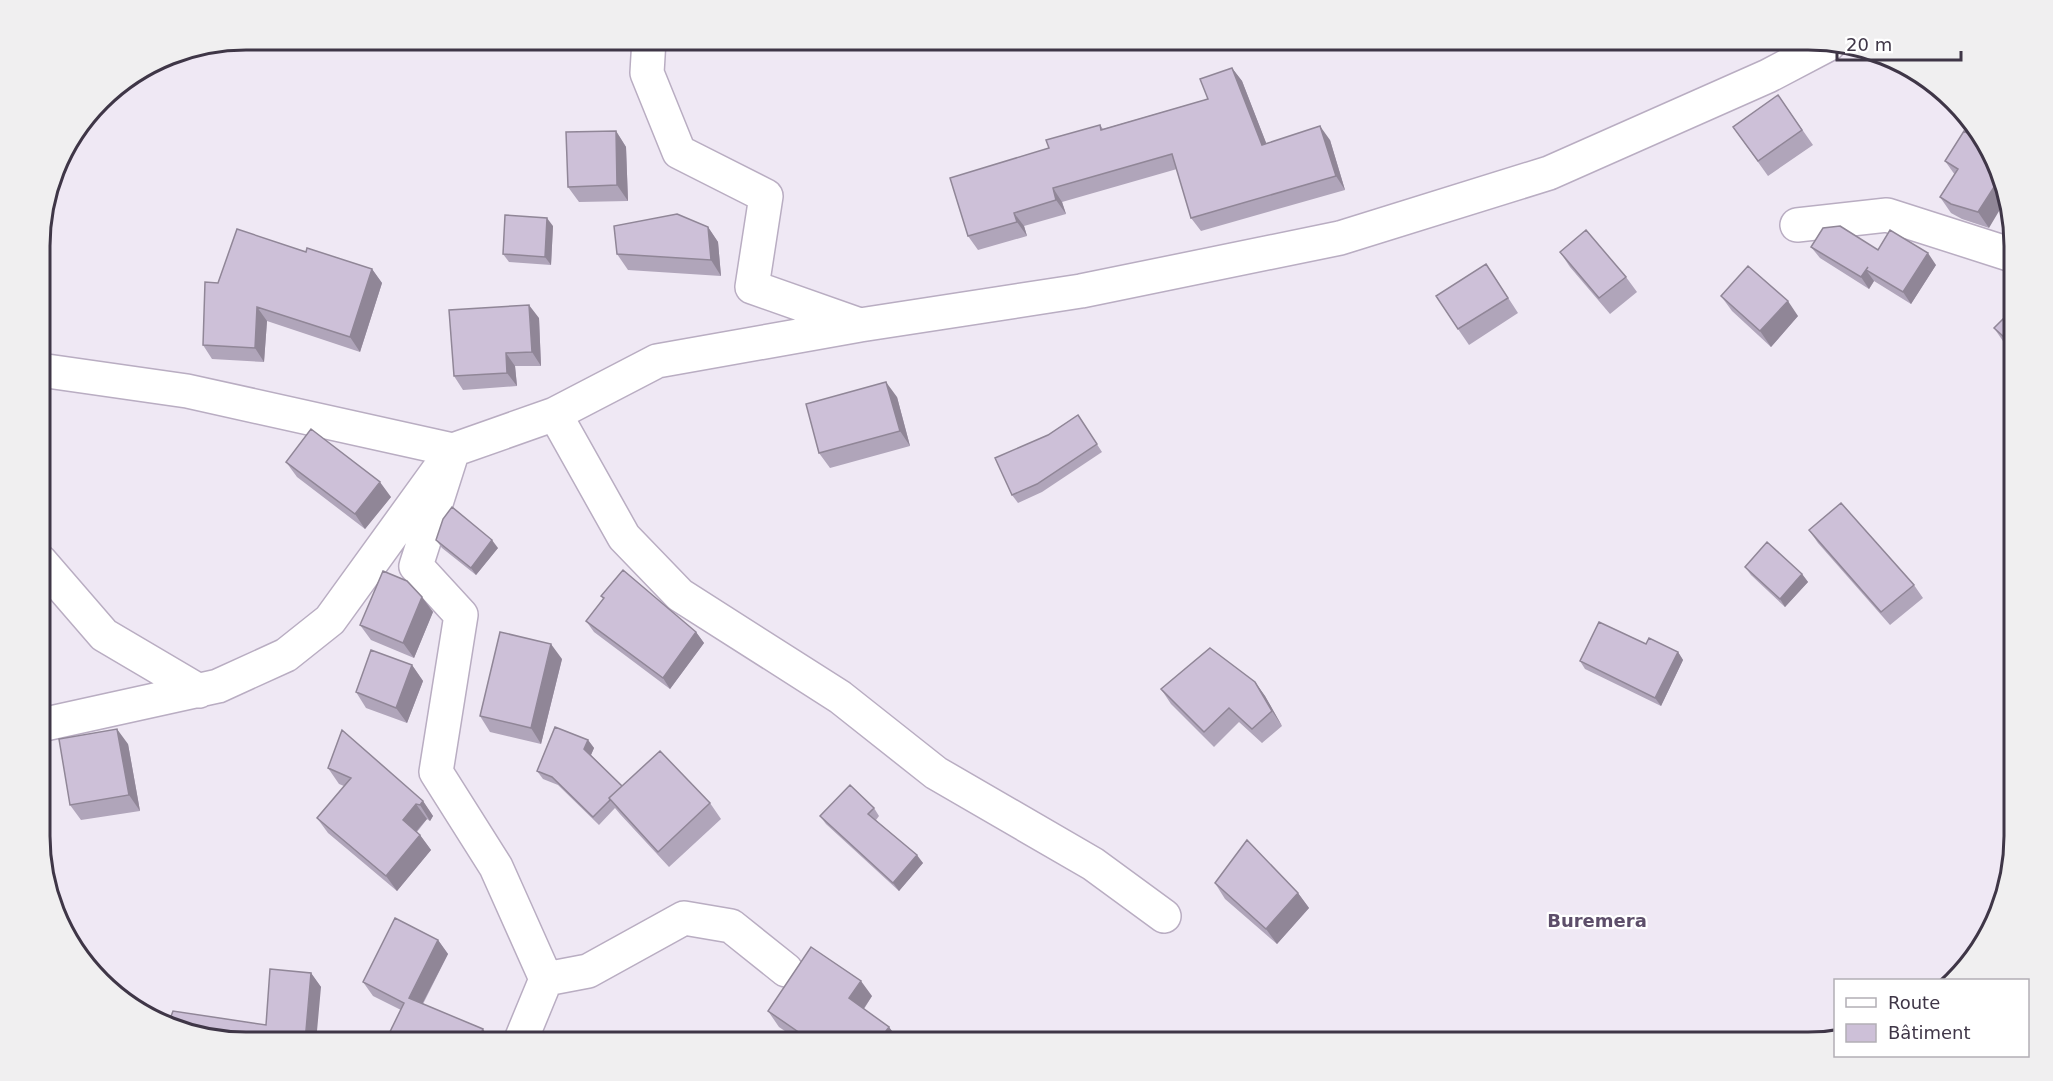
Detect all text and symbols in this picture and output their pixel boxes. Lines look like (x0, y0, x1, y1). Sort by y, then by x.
scale bar (1837, 24, 1962, 62)
text: 20 m (1846, 34, 1892, 55)
district label: Buremera (1547, 910, 1647, 931)
legend (1834, 979, 2029, 1057)
text: Route (1888, 992, 1940, 1013)
text: Bâtiment (1888, 1022, 1971, 1043)

